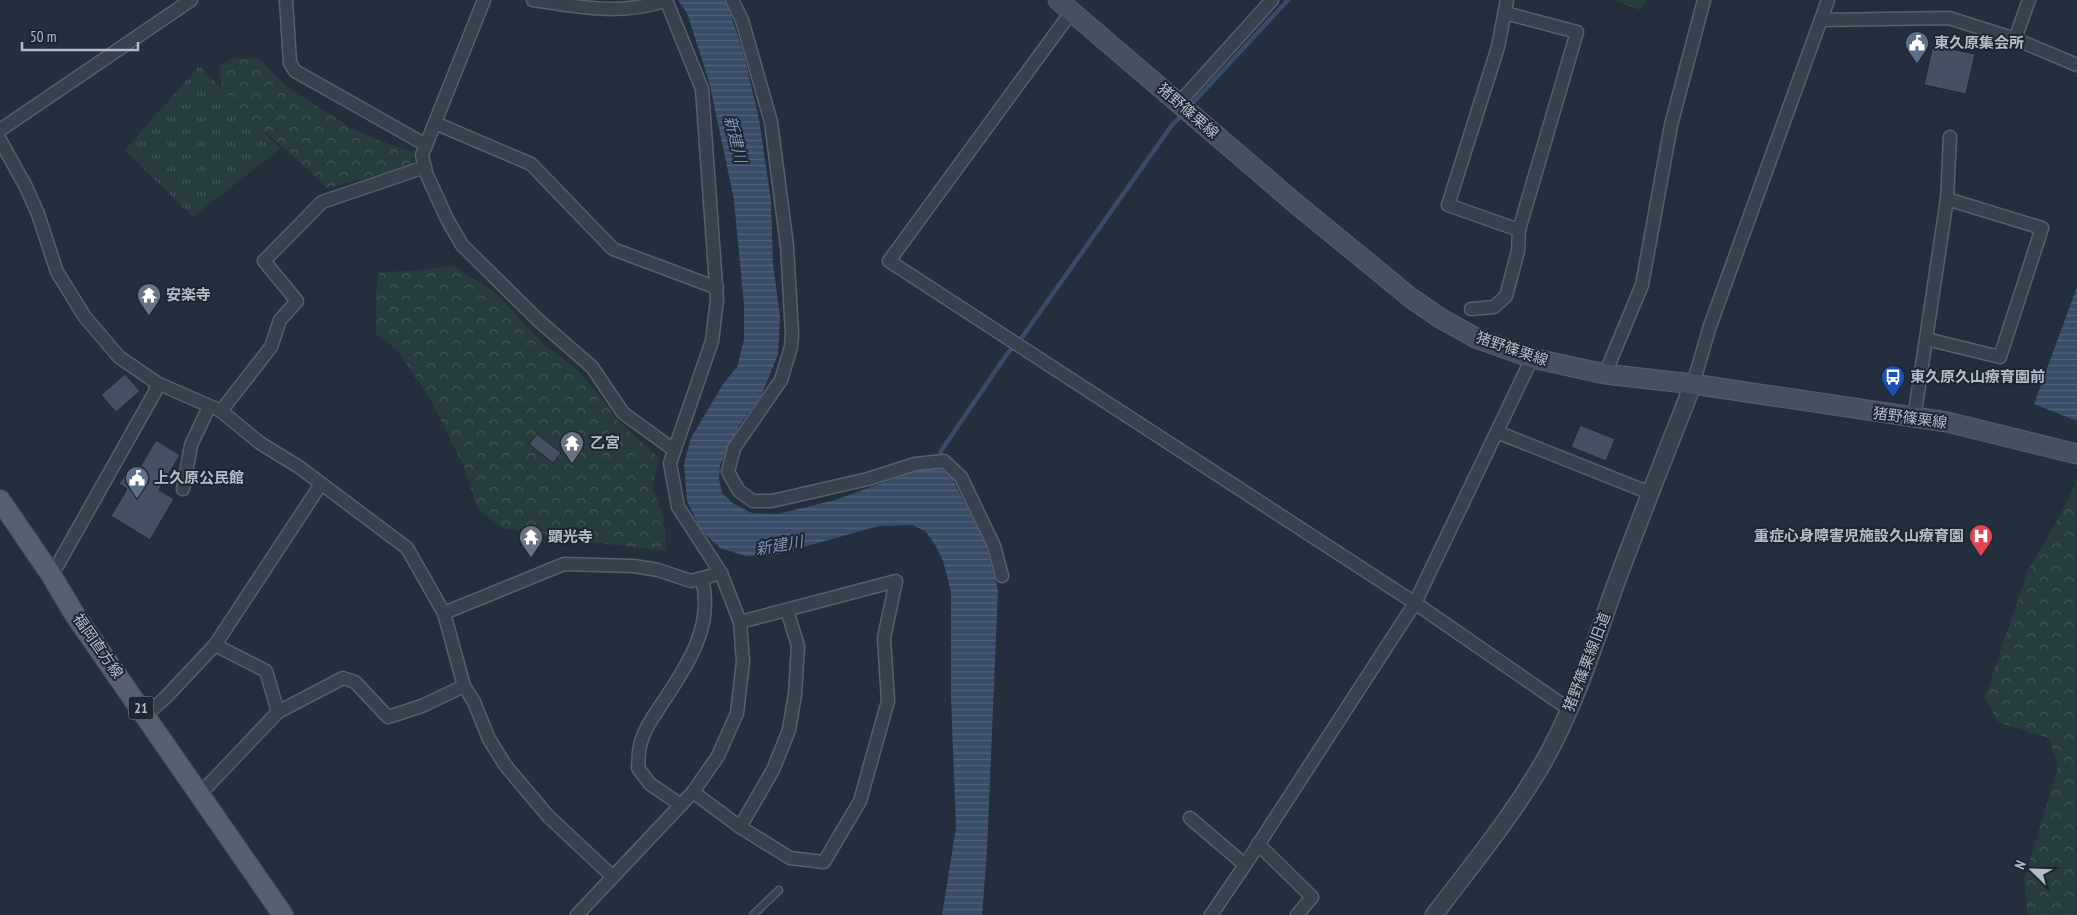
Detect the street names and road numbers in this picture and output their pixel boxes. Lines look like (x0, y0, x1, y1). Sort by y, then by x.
street label: 猪野篠栗線 (1154, 79, 1223, 142)
street label: 猪野篠栗線 (1474, 327, 1551, 370)
street label: 猪野篠栗線 (1872, 403, 1949, 432)
street label: 猪野篠栗線旧道 (1559, 609, 1614, 714)
street label: 福岡直方線 (69, 610, 128, 682)
road number: 21 (128, 696, 154, 720)

